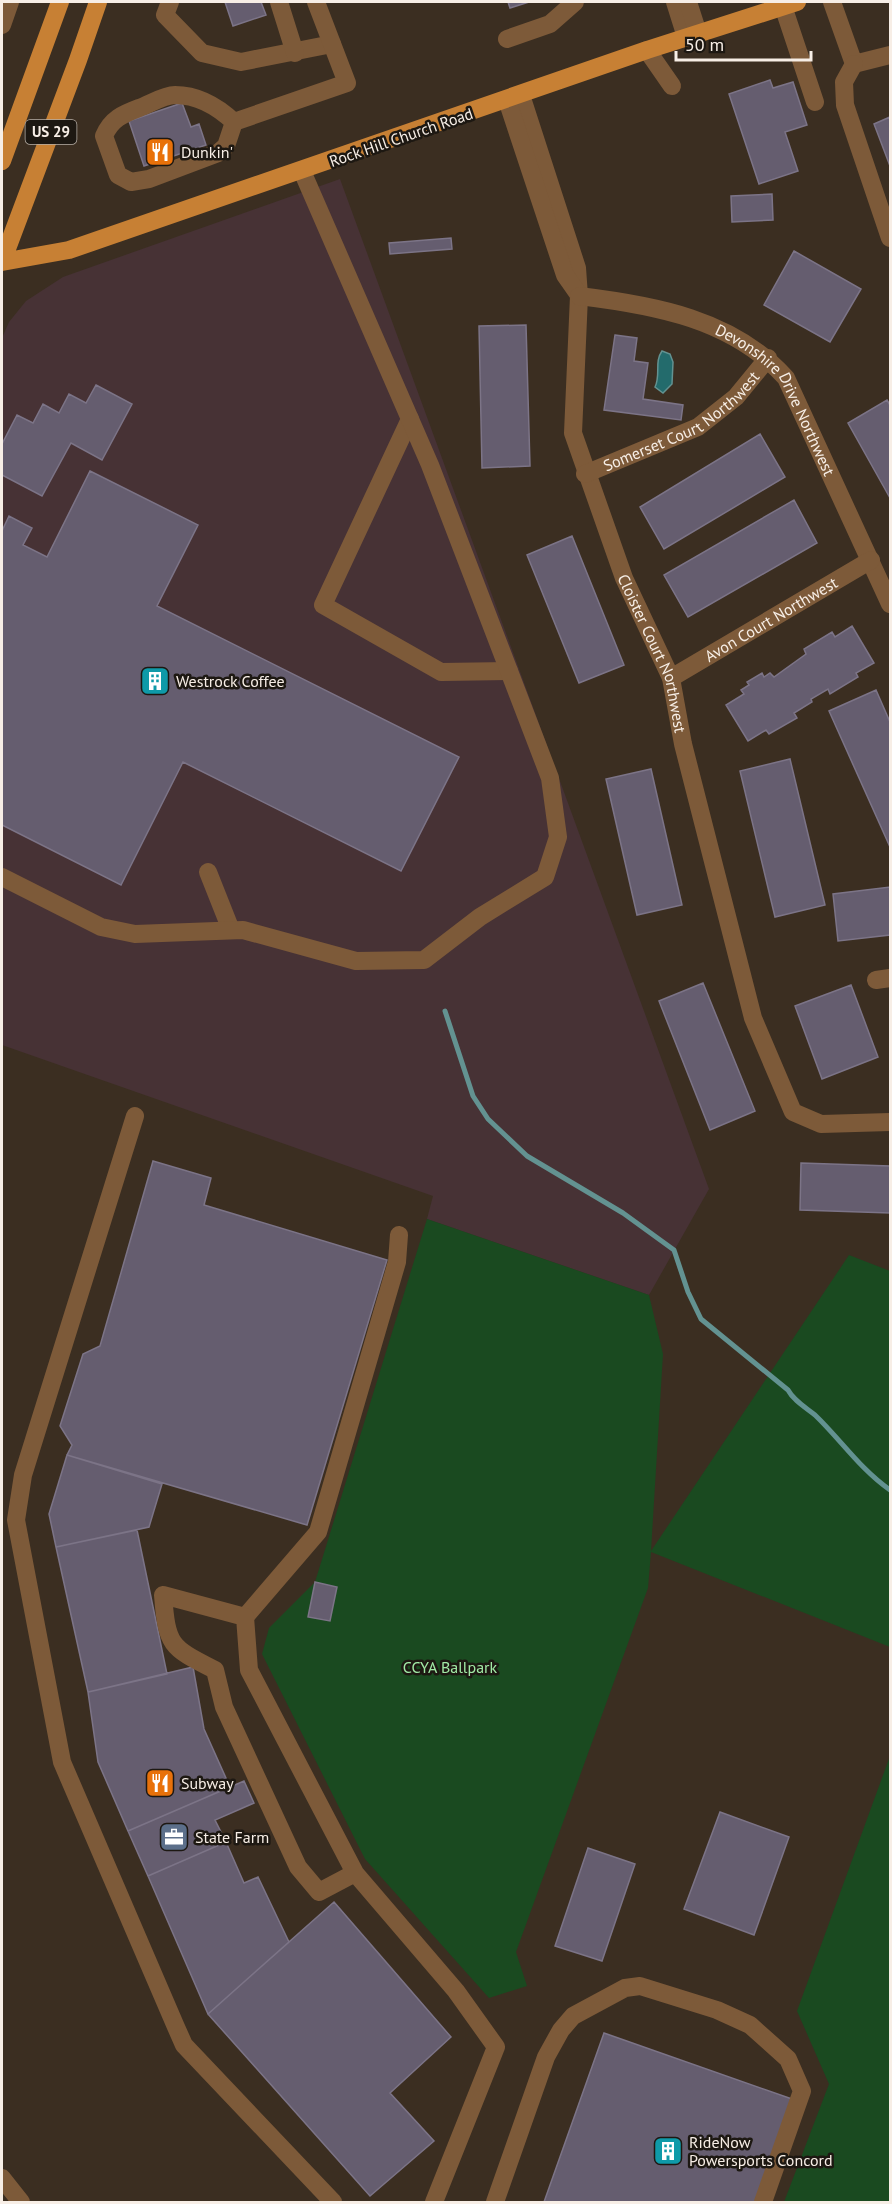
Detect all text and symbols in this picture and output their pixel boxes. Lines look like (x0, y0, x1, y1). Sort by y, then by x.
scale bar (676, 24, 811, 62)
text: 50 m (685, 33, 724, 56)
street label: Rock Hill Church Road (326, 103, 476, 171)
road number: US 29 (26, 120, 76, 144)
restaurant icon: Dunkin' (144, 136, 176, 168)
place label: Dunkin' (181, 142, 233, 162)
street label: Devonshire Drive Northwest (712, 319, 840, 479)
street label: Somerset Court Northwest (600, 366, 764, 475)
street label: Cloister Court Northwest (613, 571, 691, 735)
street label: Avon Court Northwest (701, 572, 841, 666)
building icon: Westrock Coffee (139, 665, 171, 697)
place label: Westrock Coffee (176, 671, 285, 691)
park label: CCYA Ballpark (403, 1657, 498, 1677)
restaurant icon: Subway (144, 1767, 176, 1799)
place label: Subway (181, 1773, 234, 1793)
office icon: State Farm (158, 1821, 190, 1853)
place label: State Farm (195, 1827, 269, 1847)
place label: RideNow Powersports Concord (689, 2132, 833, 2170)
building icon: RideNow Powersports Concord (652, 2135, 684, 2167)

